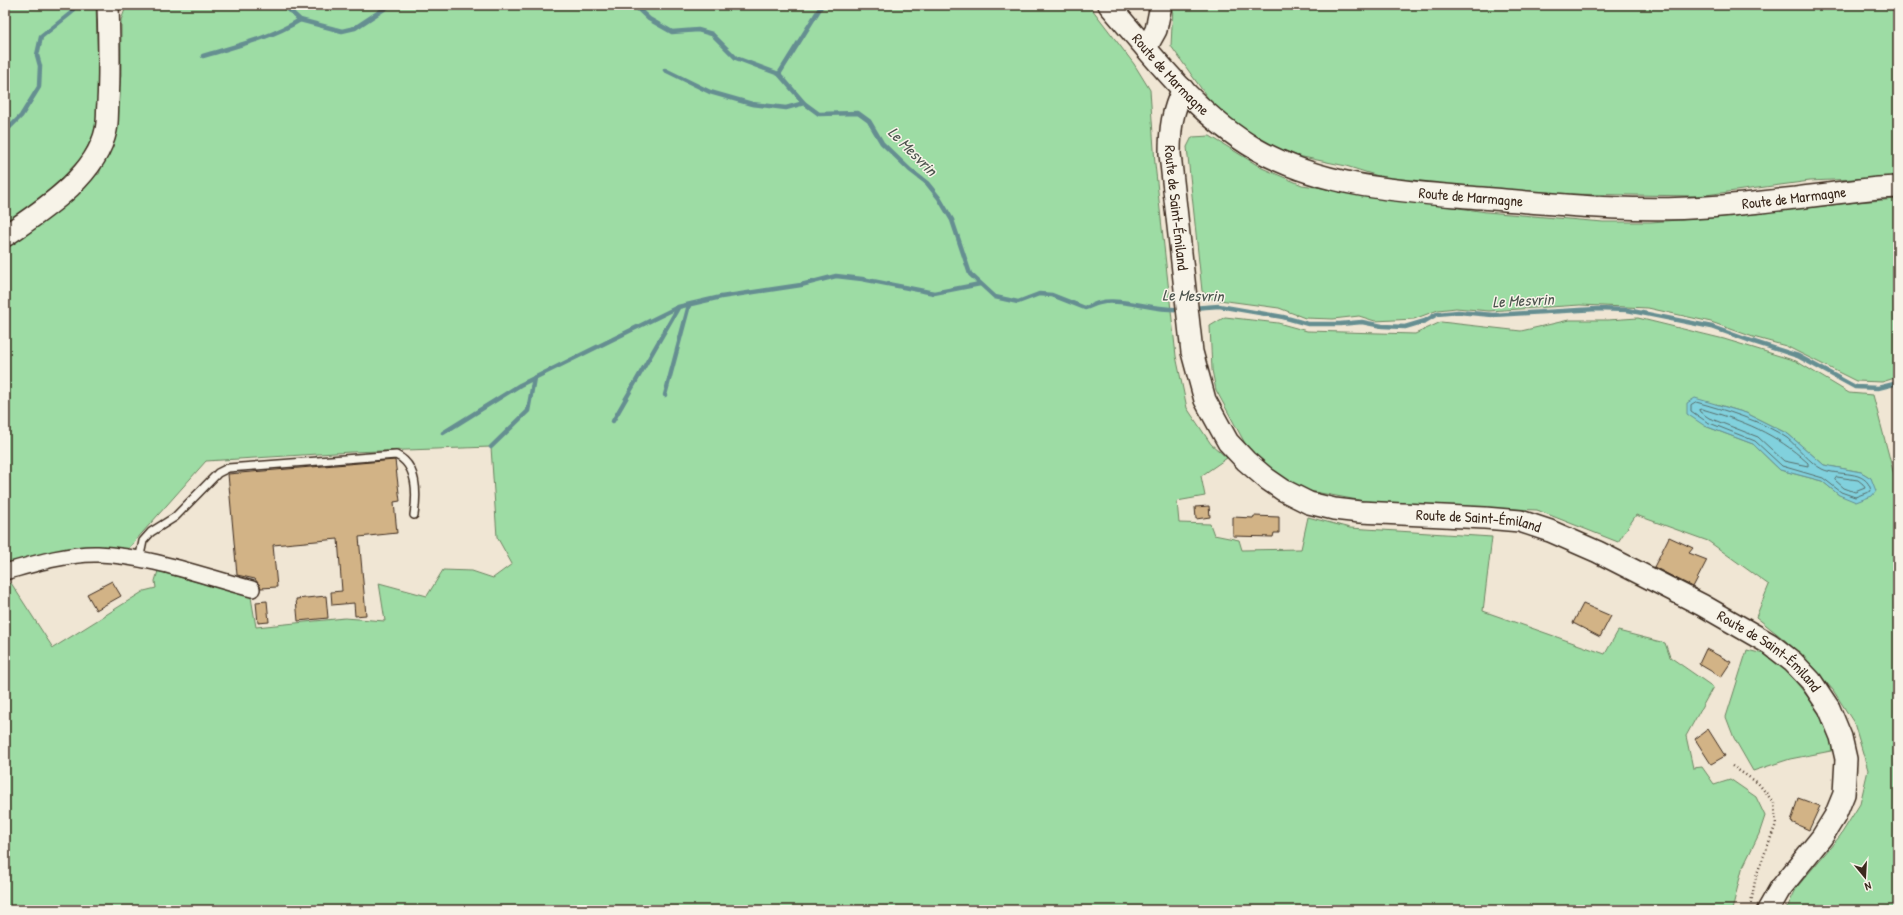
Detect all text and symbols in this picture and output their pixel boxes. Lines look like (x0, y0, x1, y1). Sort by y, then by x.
street label: Route de Marmagne (1128, 29, 1214, 120)
water label: Le Mesvrin (884, 122, 944, 182)
street label: Route de Saint-Émiland (1160, 145, 1194, 271)
street label: Route de Marmagne (1741, 181, 1847, 214)
street label: Route de Marmagne (1418, 182, 1524, 212)
water label: Le Mesvrin (1162, 283, 1226, 307)
water label: Le Mesvrin (1492, 287, 1556, 313)
street label: Route de Saint-Émiland (1416, 504, 1544, 537)
street label: Route de Saint-Émiland (1714, 605, 1826, 696)
north arrow (1845, 857, 1885, 897)
text: N (1863, 879, 1873, 894)

